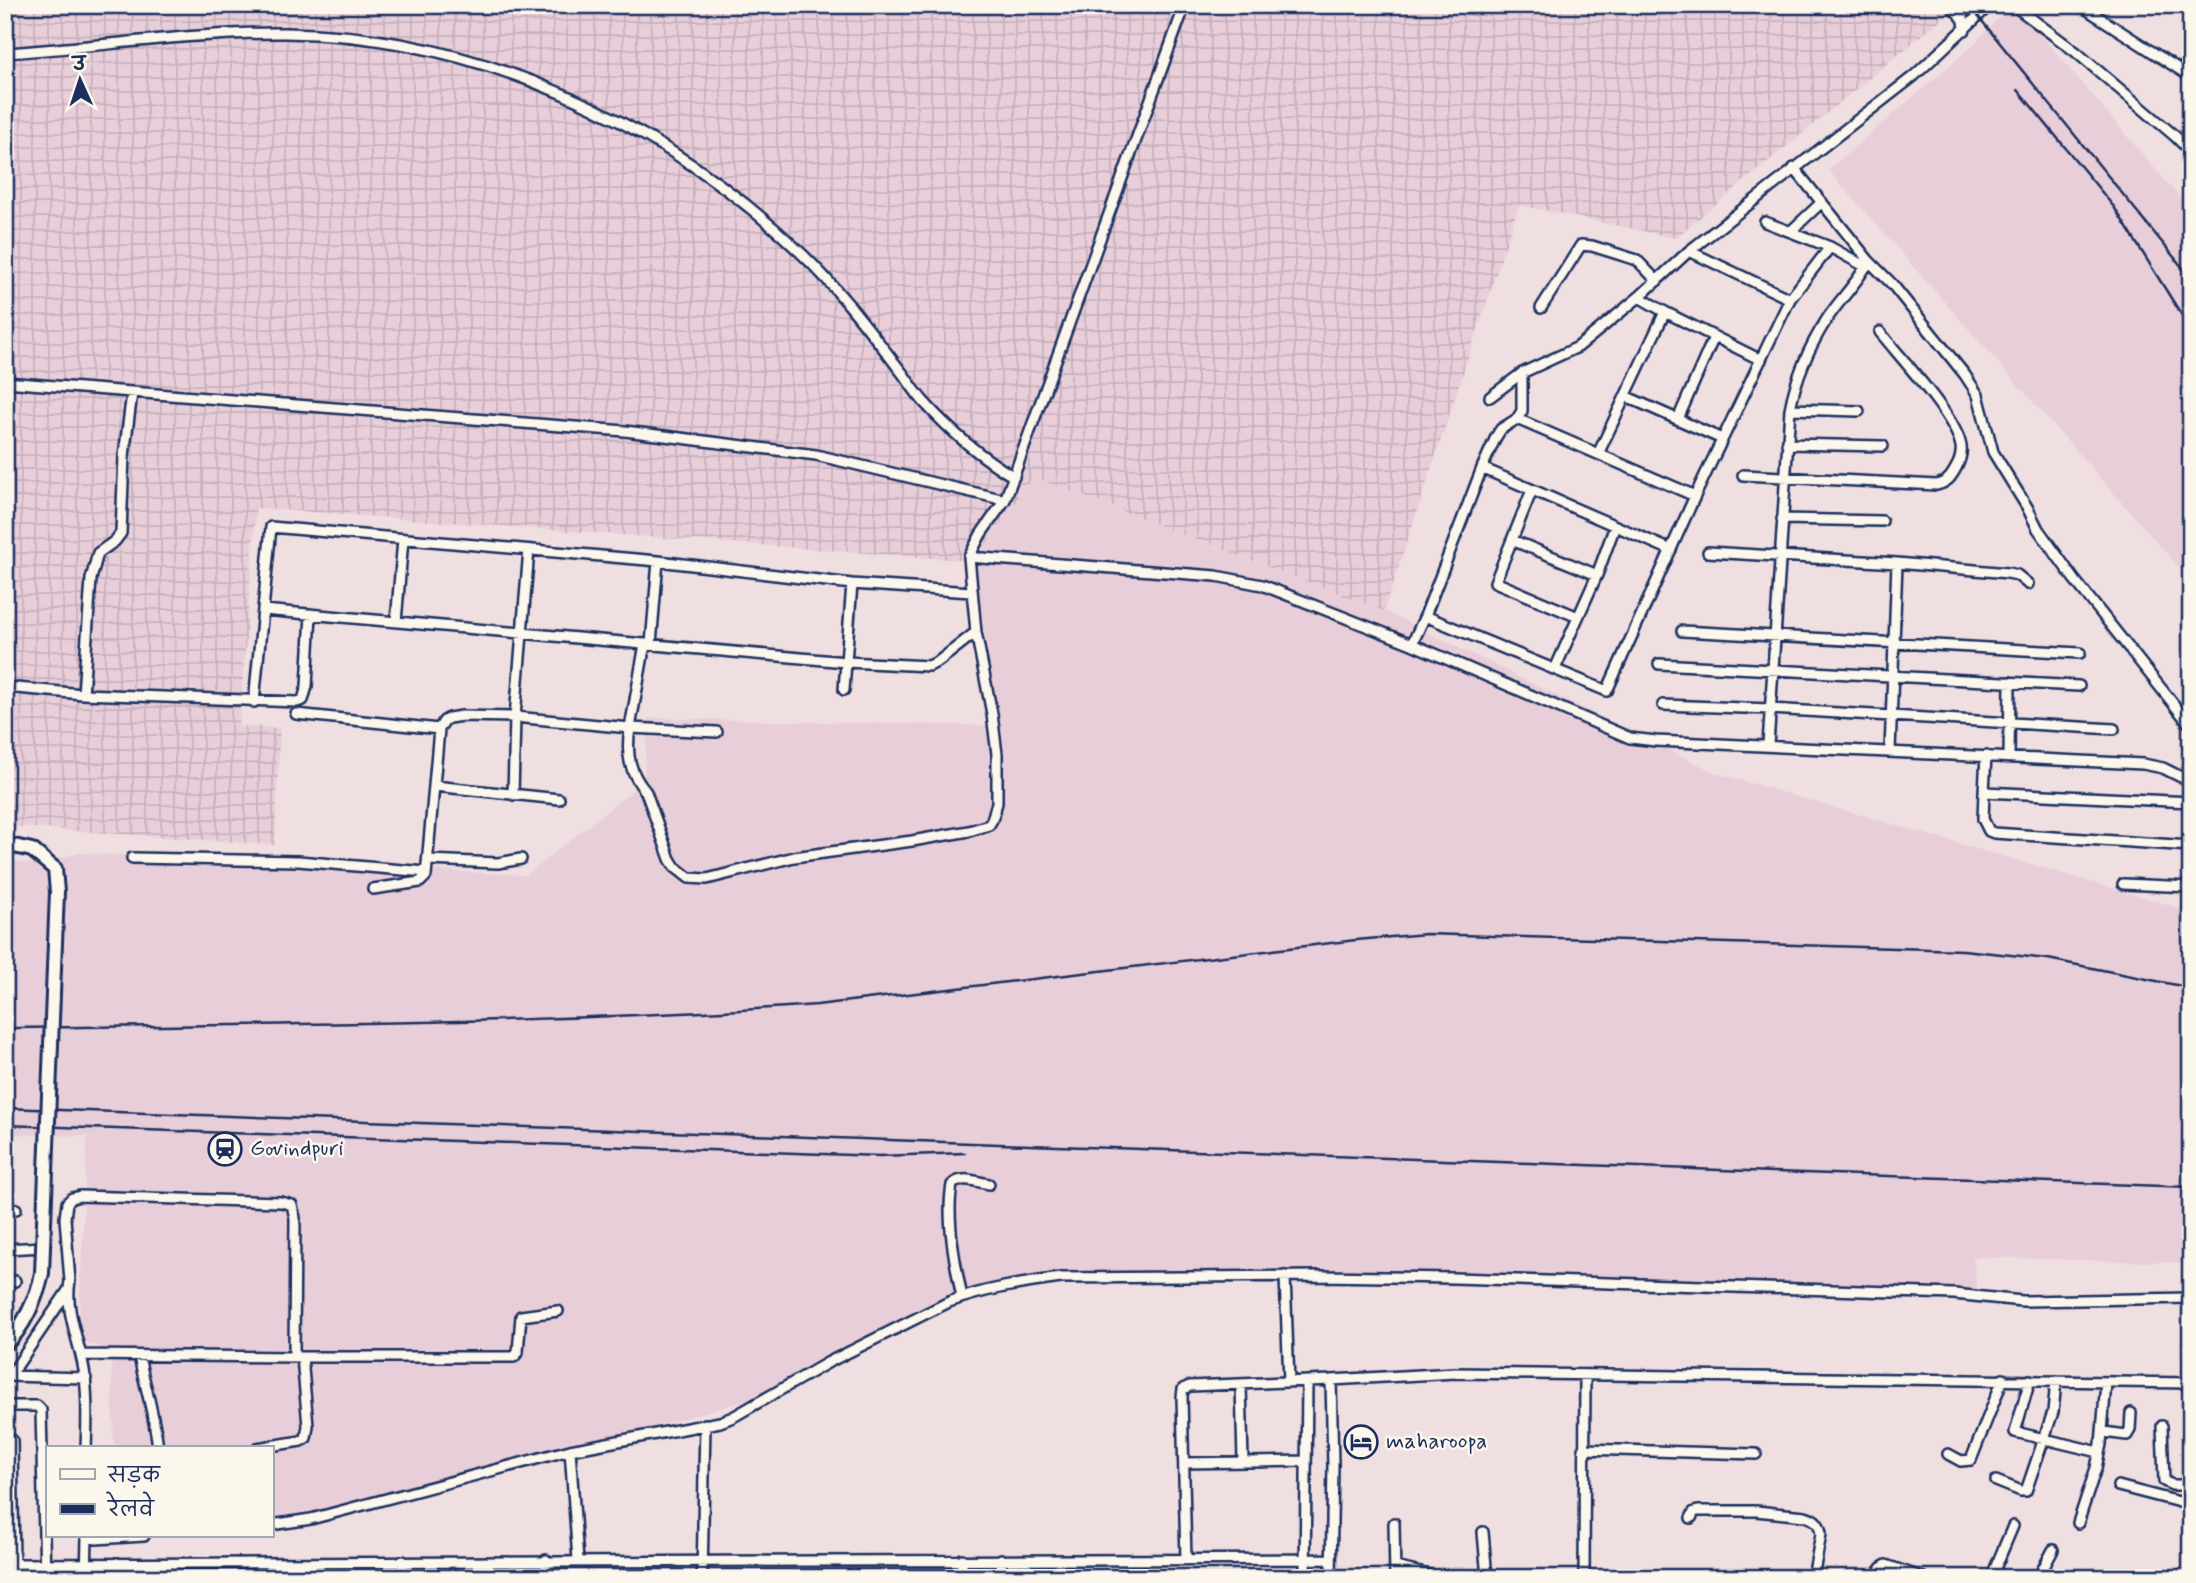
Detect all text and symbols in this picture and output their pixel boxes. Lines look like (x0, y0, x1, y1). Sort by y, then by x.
north arrow (46, 46, 116, 116)
text: उ (70, 52, 89, 77)
station icon: Govindpuri (206, 1130, 244, 1168)
place label: Govindpuri (250, 1134, 344, 1164)
hotel icon: maharoopa (1342, 1423, 1380, 1461)
place label: maharoopa (1386, 1427, 1487, 1457)
legend (46, 1446, 273, 1538)
text: सड़क (107, 1462, 161, 1490)
text: रेलवे (105, 1491, 155, 1524)

